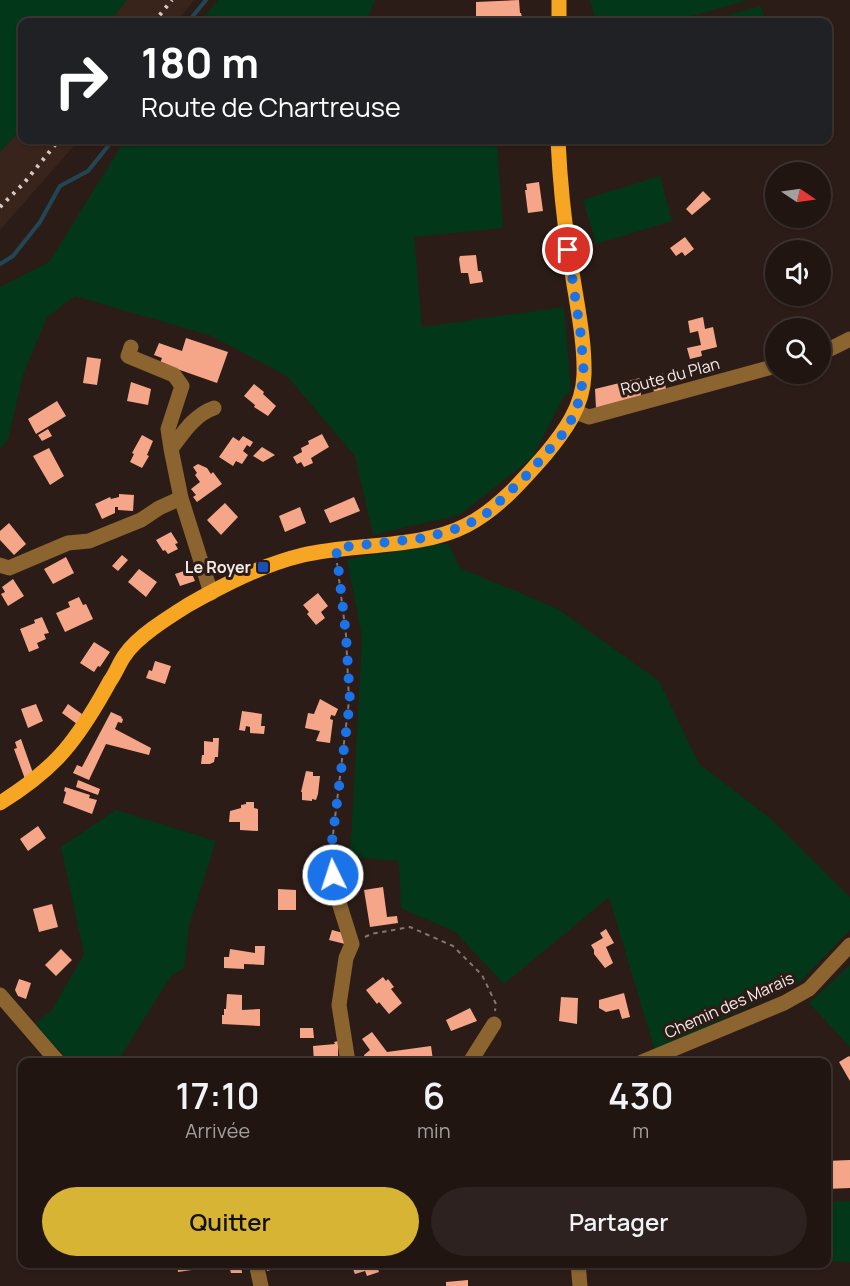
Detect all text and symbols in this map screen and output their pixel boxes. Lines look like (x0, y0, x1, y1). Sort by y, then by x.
text: 180 m (141, 33, 259, 91)
icon: right (42, 42, 120, 120)
text: Route de Chartreuse (141, 88, 401, 125)
north arrow (765, 162, 831, 228)
map controls (765, 162, 831, 384)
pin (542, 224, 593, 275)
icon: arrive (551, 233, 584, 266)
button: sound (765, 240, 831, 306)
button: search (765, 318, 831, 384)
street label: Route du Plan (618, 352, 722, 400)
place label: Le Royer (185, 556, 251, 578)
marker: Le Royer (256, 560, 270, 574)
position arrow (301, 843, 365, 907)
street label: Chemin des Marais (661, 967, 797, 1043)
text: 17:10 (175, 1071, 260, 1120)
text: 6 (423, 1071, 445, 1120)
text: 430 (608, 1071, 674, 1120)
text: Arrivée (185, 1117, 250, 1144)
text: min (417, 1117, 451, 1144)
text: m (632, 1117, 649, 1144)
button: Quitter (42, 1187, 419, 1256)
button: Partager (431, 1187, 807, 1256)

